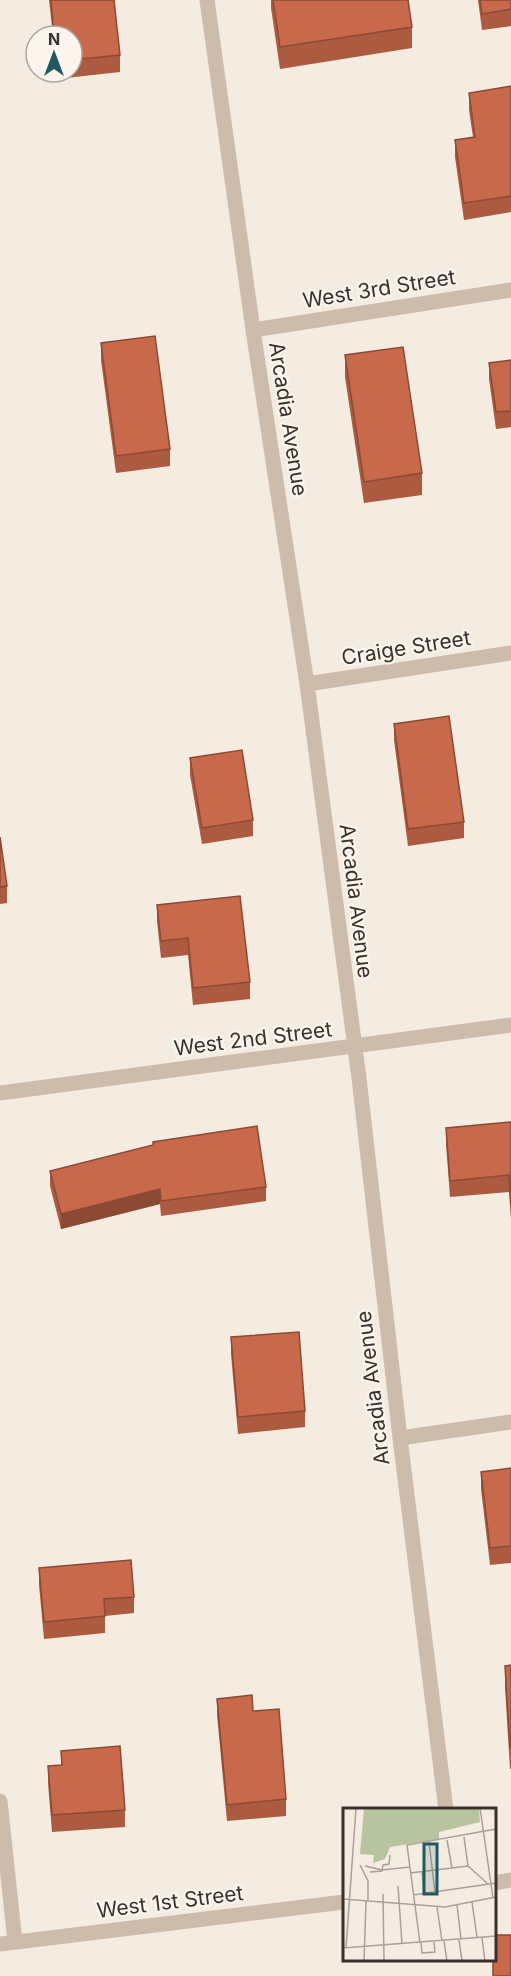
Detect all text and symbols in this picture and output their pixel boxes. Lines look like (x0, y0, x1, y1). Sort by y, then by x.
north arrow (24, 24, 84, 84)
text: N (48, 29, 60, 49)
street label: West 3rd Street (301, 264, 457, 313)
street label: Arcadia Avenue (264, 340, 313, 498)
street label: Craige Street (340, 625, 472, 670)
street label: Arcadia Avenue (335, 822, 378, 980)
street label: West 2nd Street (173, 1016, 333, 1061)
street label: Arcadia Avenue (351, 1309, 394, 1467)
inset map (343, 1808, 496, 1961)
street label: West 1st Street (95, 1880, 245, 1923)

